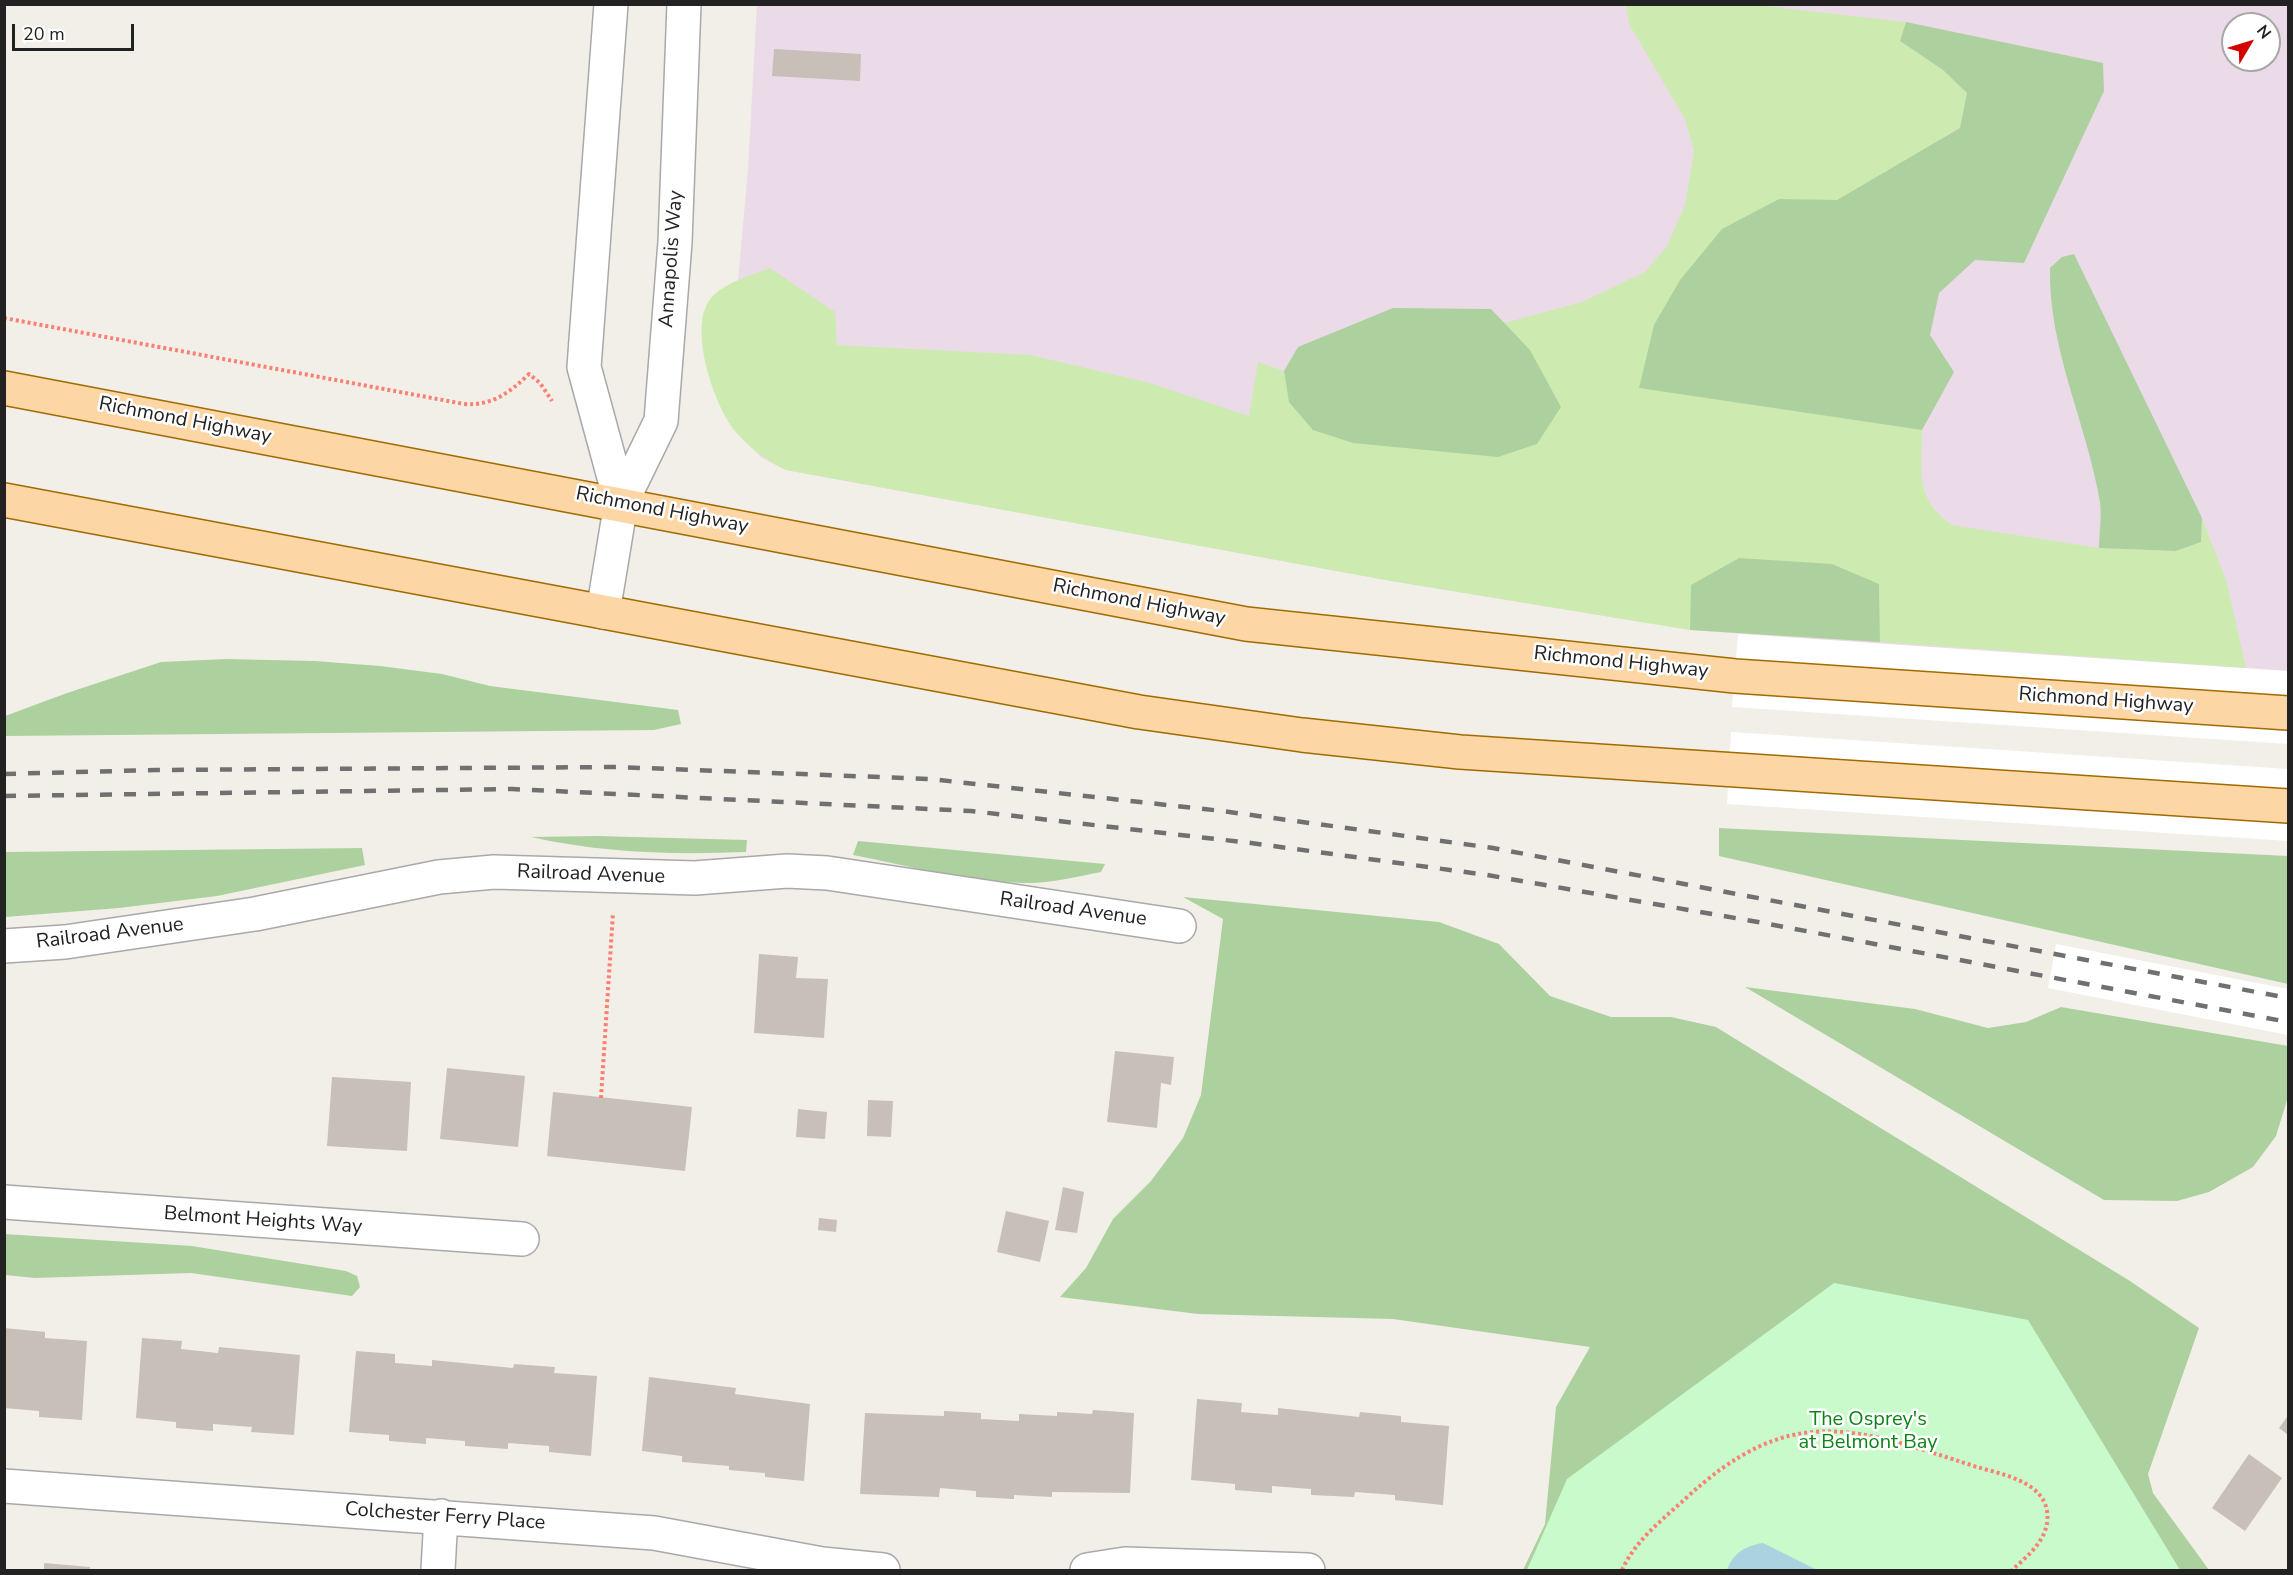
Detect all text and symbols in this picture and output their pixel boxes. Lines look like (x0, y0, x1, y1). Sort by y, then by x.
scale bar (15, 12, 136, 50)
north arrow (2221, 12, 2281, 72)
text: N (2251, 21, 2276, 44)
text: 20 m (23, 22, 65, 46)
street label: Annapolis Way (655, 190, 689, 328)
street label: Richmond Highway (97, 392, 273, 450)
street label: Richmond Highway (574, 482, 750, 540)
street label: Richmond Highway (1051, 574, 1227, 632)
street label: Richmond Highway (1533, 642, 1709, 684)
street label: Richmond Highway (2018, 683, 2194, 719)
street label: Railroad Avenue (517, 860, 665, 890)
street label: Railroad Avenue (998, 888, 1148, 932)
street label: Railroad Avenue (35, 913, 185, 955)
street label: Belmont Heights Way (163, 1202, 363, 1240)
park label: The Osprey's at Belmont Bay (1799, 1408, 1937, 1455)
street label: Colchester Ferry Place (344, 1498, 546, 1536)

